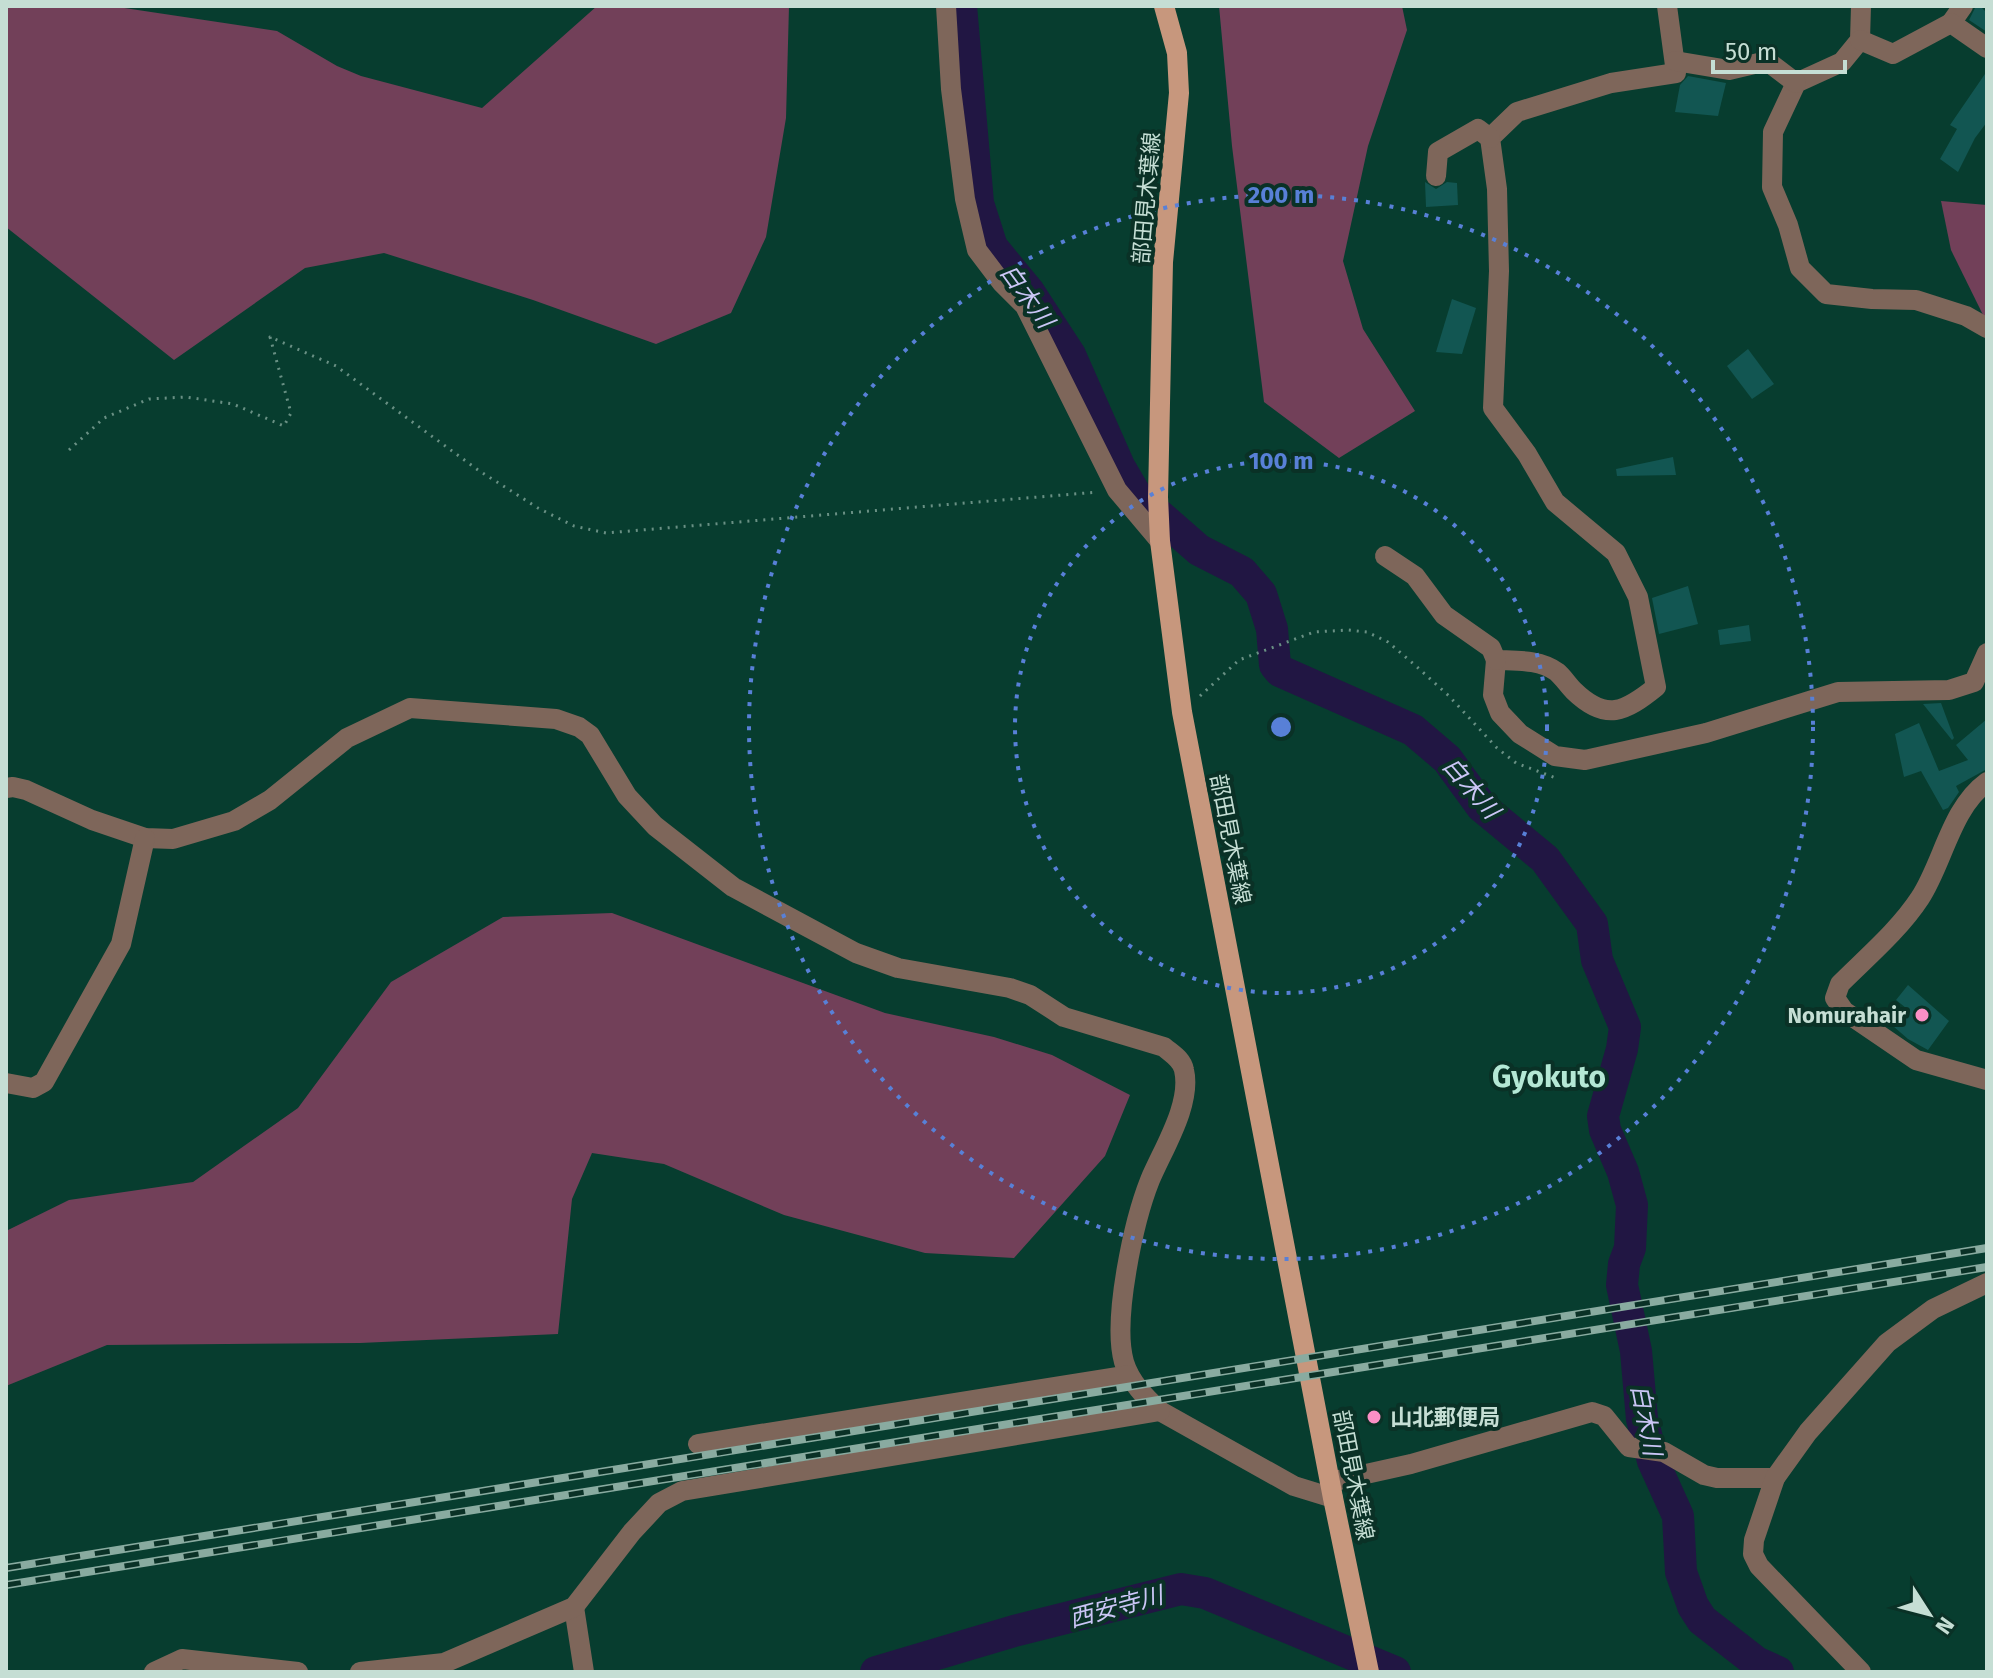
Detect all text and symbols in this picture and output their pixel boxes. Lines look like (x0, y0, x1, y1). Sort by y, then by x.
scale bar (1713, 24, 1845, 74)
text: 50 m (1725, 38, 1777, 66)
street label: 部田見木葉線 (1127, 131, 1166, 265)
text: 200 m (1248, 181, 1314, 209)
water label: 白木川 (995, 259, 1061, 336)
text: 100 m (1248, 447, 1314, 475)
centre of rings (1267, 713, 1295, 741)
water label: 白木川 (1437, 752, 1507, 827)
street label: 部田見木葉線 (1205, 772, 1256, 906)
place label: Nomurahair (1788, 1002, 1906, 1029)
marker: Nomurahair (1913, 1006, 1931, 1024)
district label: Gyokuto (1492, 1059, 1606, 1095)
water label: 白木川 (1625, 1382, 1667, 1461)
place label: 山北郵便局 (1390, 1404, 1500, 1431)
street label: 部田見木葉線 (1328, 1408, 1379, 1542)
marker: 山北郵便局 (1365, 1408, 1383, 1426)
north arrow (1889, 1574, 1969, 1654)
water label: 西安寺川 (1066, 1580, 1169, 1633)
text: N (1930, 1612, 1960, 1639)

